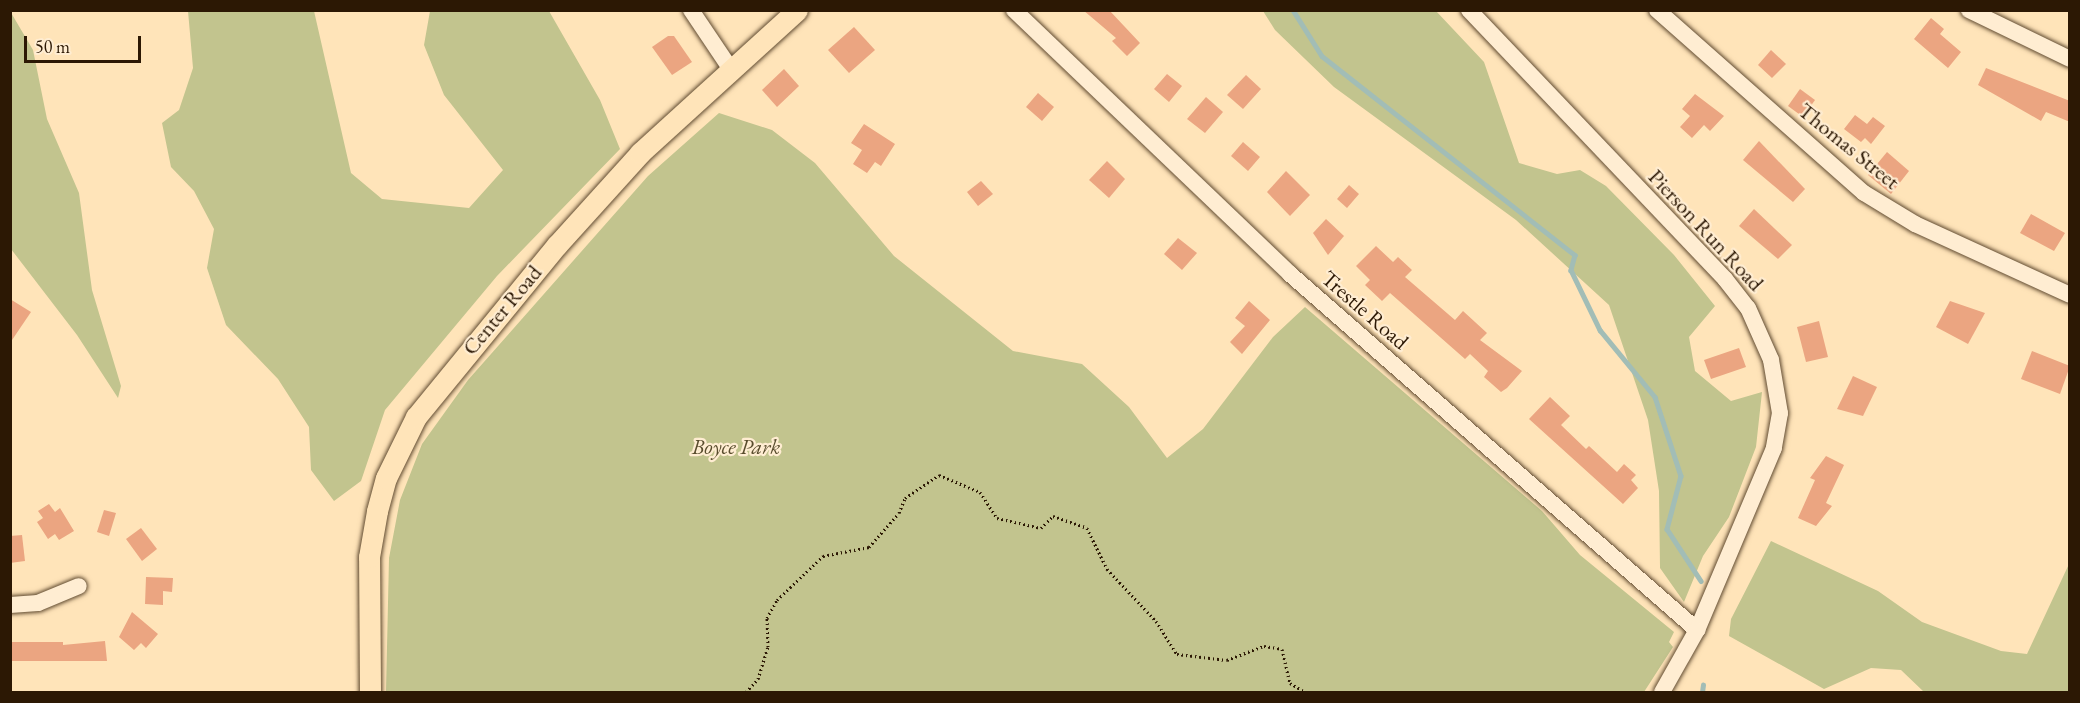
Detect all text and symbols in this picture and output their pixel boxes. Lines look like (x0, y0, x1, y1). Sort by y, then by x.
scale bar (27, 24, 144, 62)
text: 50 m (35, 35, 70, 58)
street label: Thomas Street (1793, 97, 1905, 195)
street label: Pierson Run Road (1643, 164, 1769, 296)
street label: Center Road (457, 260, 547, 360)
street label: Trestle Road (1316, 265, 1414, 355)
park label: Boyce Park (692, 434, 780, 460)

